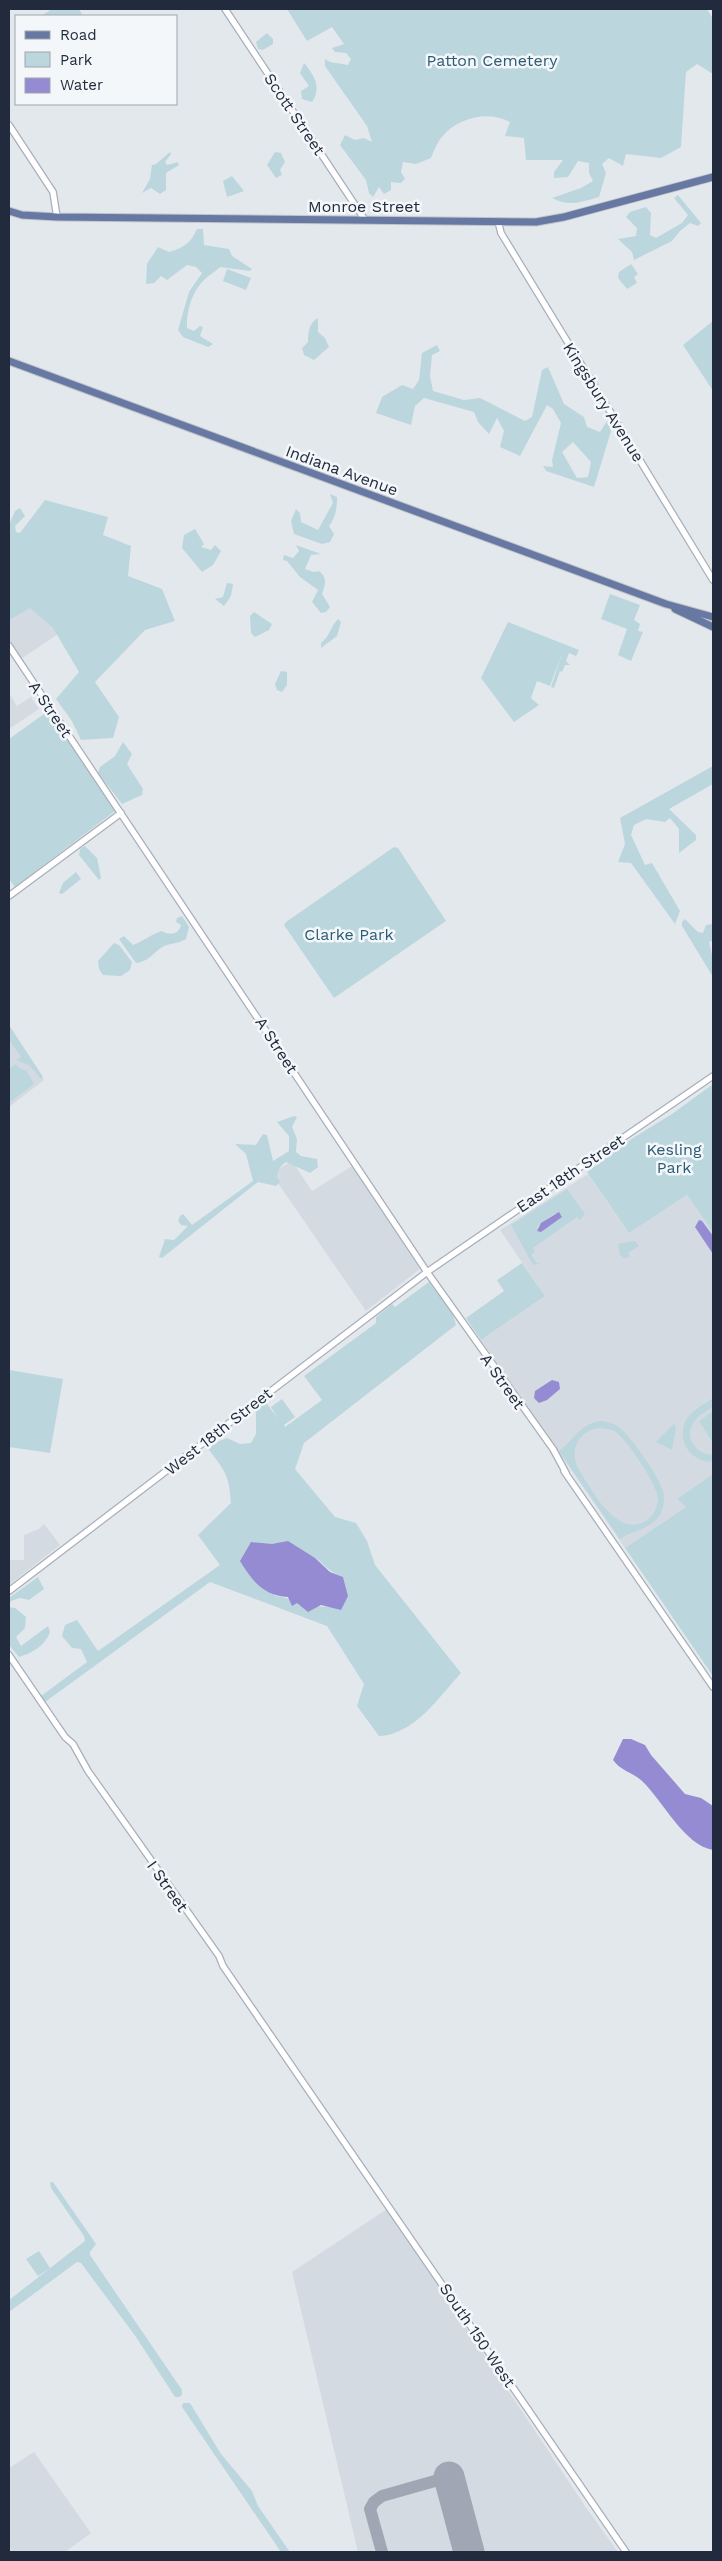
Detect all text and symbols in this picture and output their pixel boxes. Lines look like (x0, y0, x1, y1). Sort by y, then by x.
legend (15, 15, 178, 105)
text: Road (60, 26, 97, 44)
text: Park (60, 51, 93, 69)
park label: Patton Cemetery (426, 51, 558, 70)
street label: Scott Street (260, 70, 329, 159)
text: Water (60, 76, 103, 94)
street label: Monroe Street (308, 197, 420, 216)
street label: Kingsbury Avenue (559, 339, 648, 466)
street label: Indiana Avenue (283, 441, 400, 500)
street label: A Street (25, 678, 76, 741)
park label: Clarke Park (304, 925, 394, 944)
street label: A Street (251, 1013, 302, 1077)
street label: East 18th Street (513, 1130, 628, 1216)
park label: Kesling Park (646, 1140, 702, 1177)
street label: A Street (477, 1350, 529, 1413)
street label: West 18th Street (161, 1384, 276, 1479)
street label: I Street (143, 1857, 192, 1916)
street label: South 150 West (436, 2280, 520, 2391)

